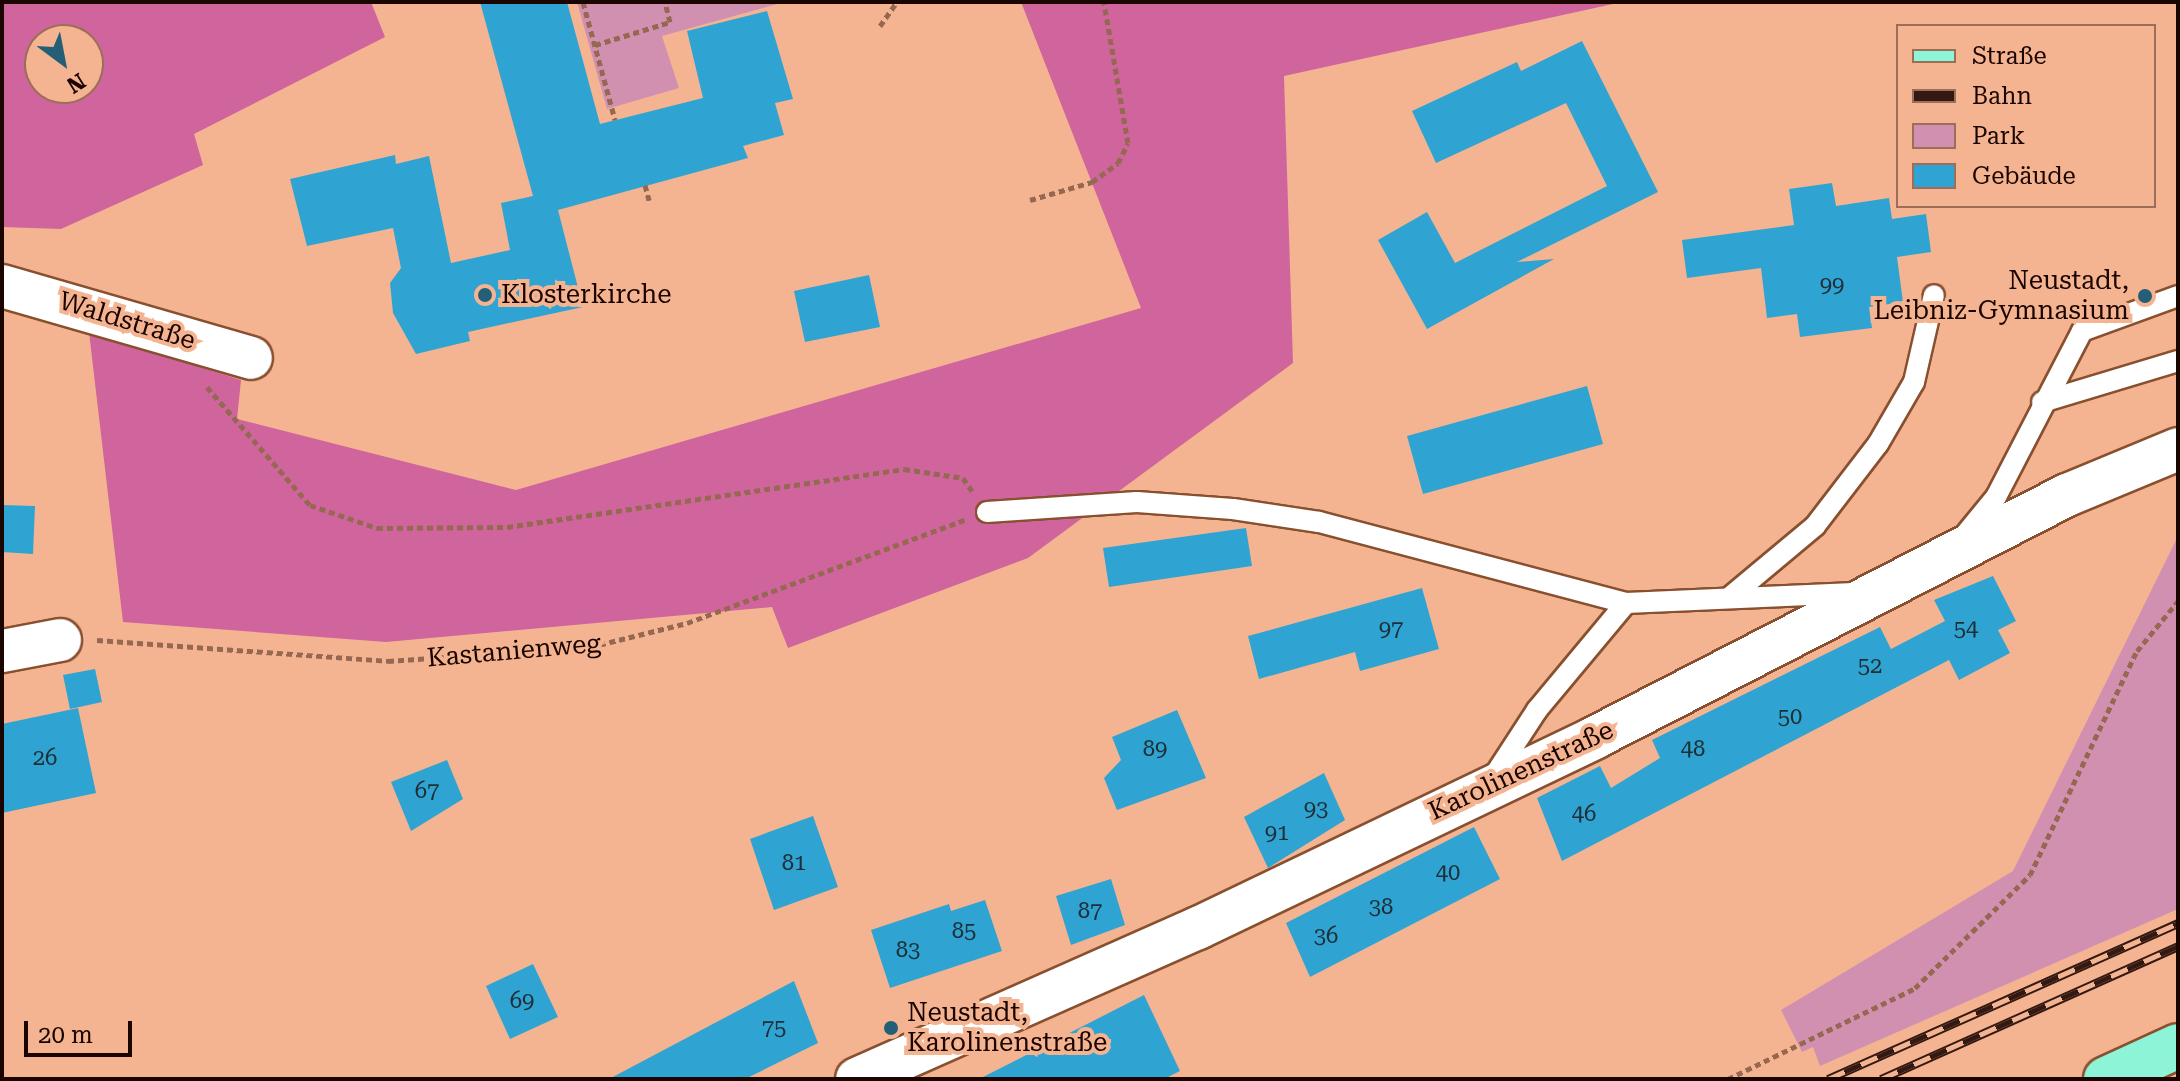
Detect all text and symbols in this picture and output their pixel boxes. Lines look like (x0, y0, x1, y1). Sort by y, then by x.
north arrow (24, 24, 104, 104)
legend (1896, 24, 2156, 208)
text: Straße (1972, 42, 2047, 70)
text: N (62, 68, 90, 98)
text: Bahn (1972, 82, 2032, 110)
text: Park (1972, 122, 2025, 150)
text: Gebäude (1972, 162, 2076, 190)
place label: Neustadt, Leibniz-Gymnasium (1874, 265, 2129, 326)
house number: 99 (1820, 272, 1844, 298)
place label: Klosterkirche (501, 279, 671, 311)
street label: Waldstraße (55, 285, 199, 357)
marker: Klosterkirche (476, 286, 494, 304)
marker: Neustadt, Leibniz-Gymnasium (2136, 287, 2154, 305)
house number: 97 (1379, 616, 1403, 642)
house number: 54 (1954, 616, 1978, 642)
street label: Kastanienweg (426, 628, 602, 674)
house number: 52 (1858, 653, 1882, 679)
house number: 50 (1778, 704, 1802, 730)
street label: Karolinenstraße (1424, 715, 1618, 827)
house number: 89 (1143, 736, 1167, 762)
house number: 48 (1681, 736, 1705, 762)
house number: 26 (33, 745, 57, 771)
house number: 67 (415, 778, 439, 804)
house number: 93 (1304, 796, 1328, 822)
house number: 46 (1572, 801, 1596, 827)
house number: 91 (1265, 820, 1289, 846)
house number: 81 (782, 850, 806, 876)
house number: 40 (1436, 860, 1460, 886)
house number: 38 (1369, 894, 1393, 920)
house number: 87 (1078, 898, 1102, 924)
house number: 85 (952, 918, 976, 944)
house number: 36 (1314, 923, 1338, 949)
house number: 83 (896, 937, 920, 963)
house number: 69 (510, 988, 534, 1014)
place label: Neustadt, Karolinenstraße (907, 997, 1107, 1058)
scale bar (28, 1005, 136, 1055)
house number: 75 (762, 1015, 786, 1041)
marker: Neustadt, Karolinenstraße (882, 1019, 900, 1037)
text: 20 m (38, 1021, 93, 1049)

